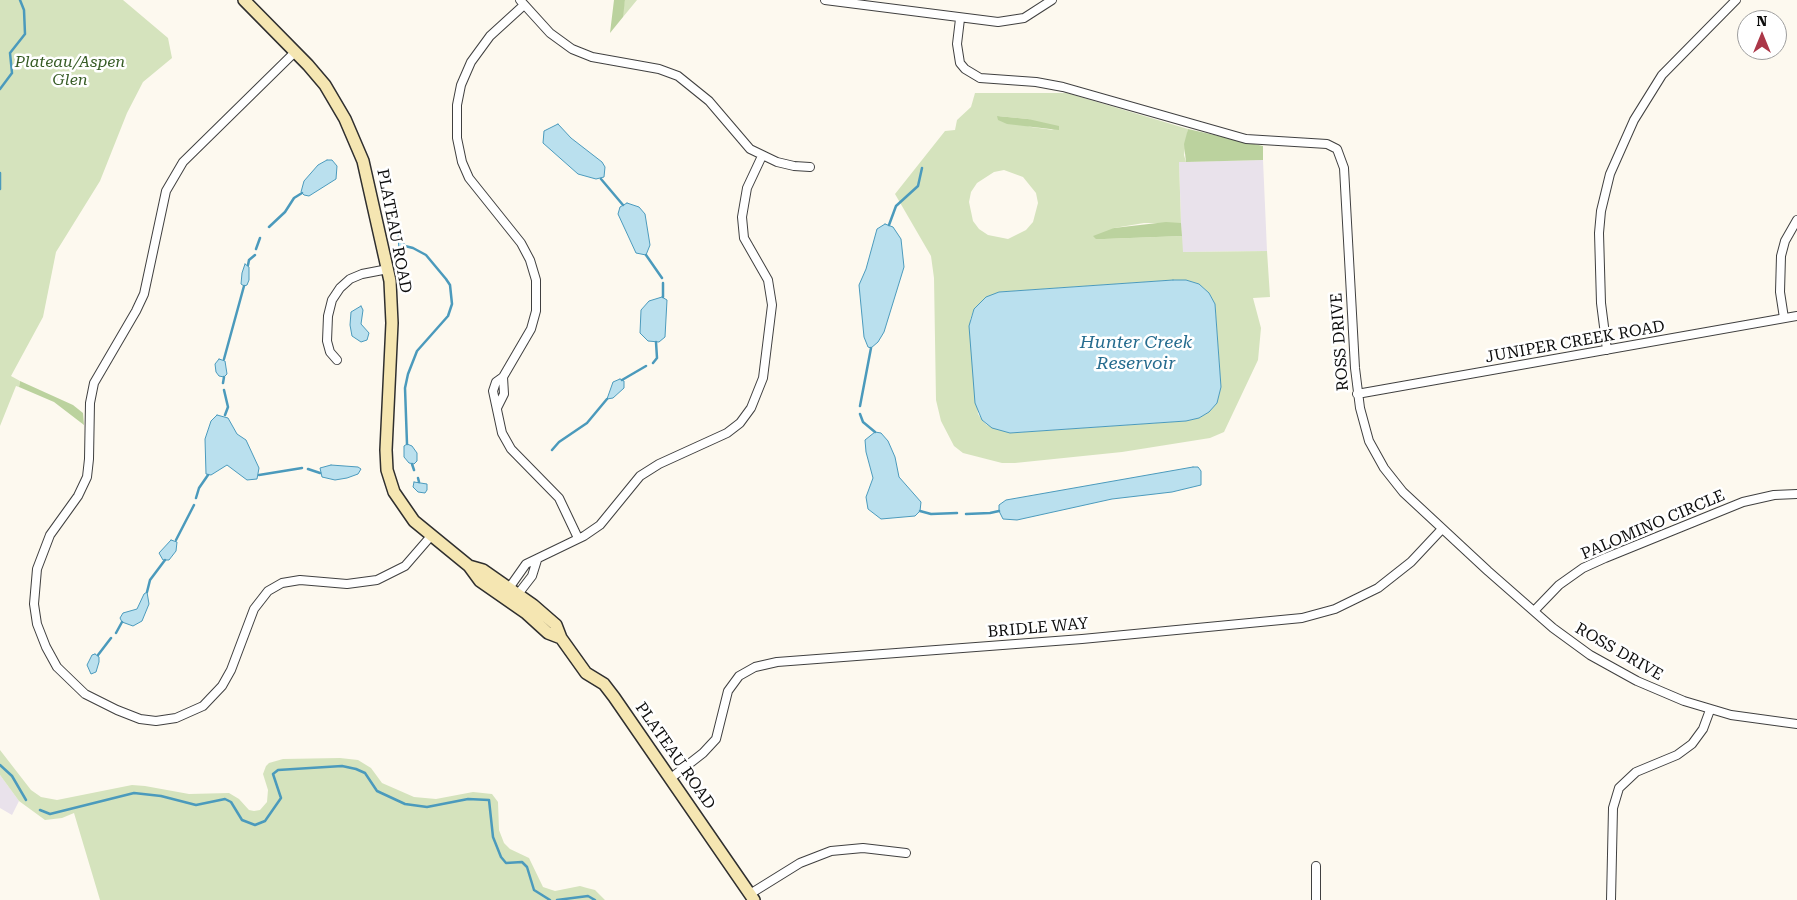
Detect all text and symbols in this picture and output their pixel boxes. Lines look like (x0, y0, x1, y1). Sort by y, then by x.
north arrow (1737, 10, 1787, 60)
text: N (1757, 13, 1767, 29)
park label: Plateau/Aspen Glen (15, 52, 125, 90)
street label: PLATEAU ROAD (373, 167, 415, 295)
street label: ROSS DRIVE (1327, 292, 1353, 392)
street label: JUNIPER CREEK ROAD (1484, 317, 1666, 367)
water label: Hunter Creek Reservoir (1080, 332, 1192, 374)
street label: PALOMINO CIRCLE (1578, 486, 1728, 564)
street label: BRIDLE WAY (987, 614, 1089, 642)
street label: ROSS DRIVE (1572, 619, 1666, 685)
street label: PLATEAU ROAD (631, 699, 719, 813)

